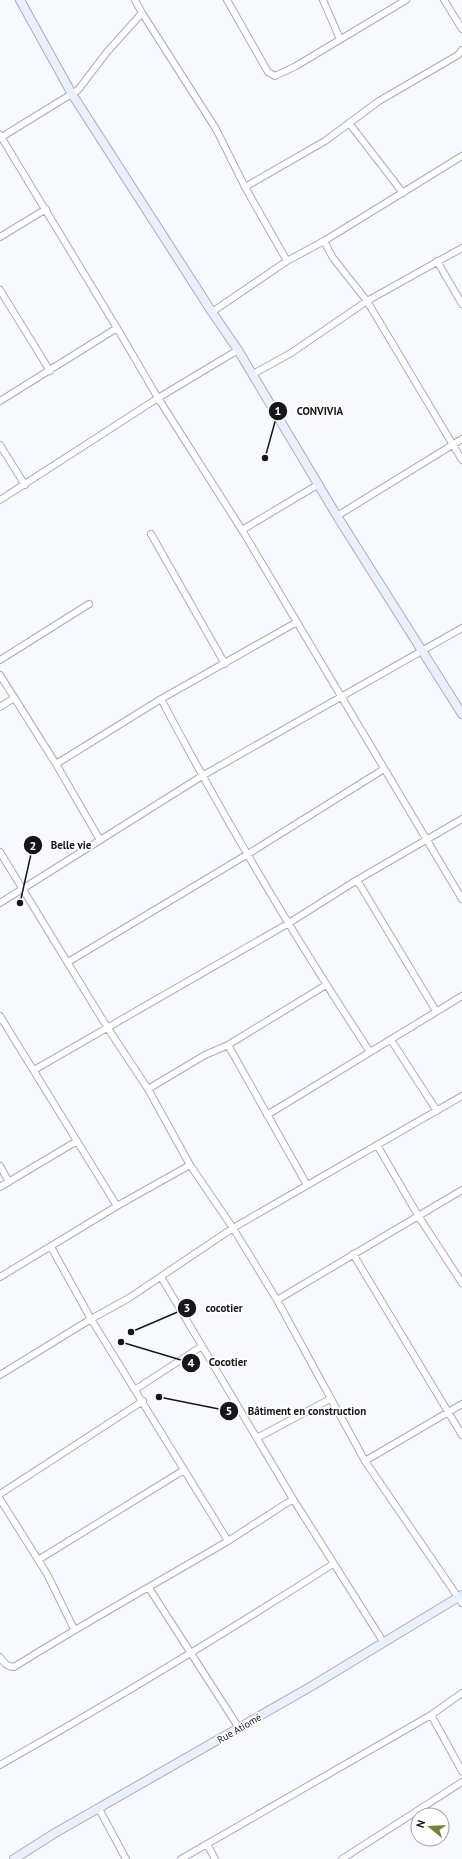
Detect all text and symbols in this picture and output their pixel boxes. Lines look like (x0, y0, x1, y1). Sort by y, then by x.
callout: CONVIVIA (268, 400, 351, 423)
text: 1 (275, 403, 281, 418)
text: CONVIVIA (297, 404, 344, 418)
callout: Belle vie (23, 834, 100, 857)
text: 2 (30, 838, 36, 853)
text: Belle vie (51, 838, 92, 852)
callout: cocotier (177, 1296, 250, 1319)
text: 3 (184, 1300, 190, 1315)
text: cocotier (205, 1301, 243, 1315)
callout: Cocotier (181, 1351, 255, 1374)
text: 4 (188, 1355, 195, 1370)
text: Cocotier (209, 1355, 247, 1369)
callout: Bâtiment en construction (219, 1399, 374, 1422)
text: 5 (226, 1403, 232, 1418)
text: Bâtiment en construction (248, 1404, 366, 1418)
street label: Rue Atiomé (215, 1711, 264, 1746)
north arrow (410, 1807, 450, 1847)
text: N (413, 1818, 428, 1830)

